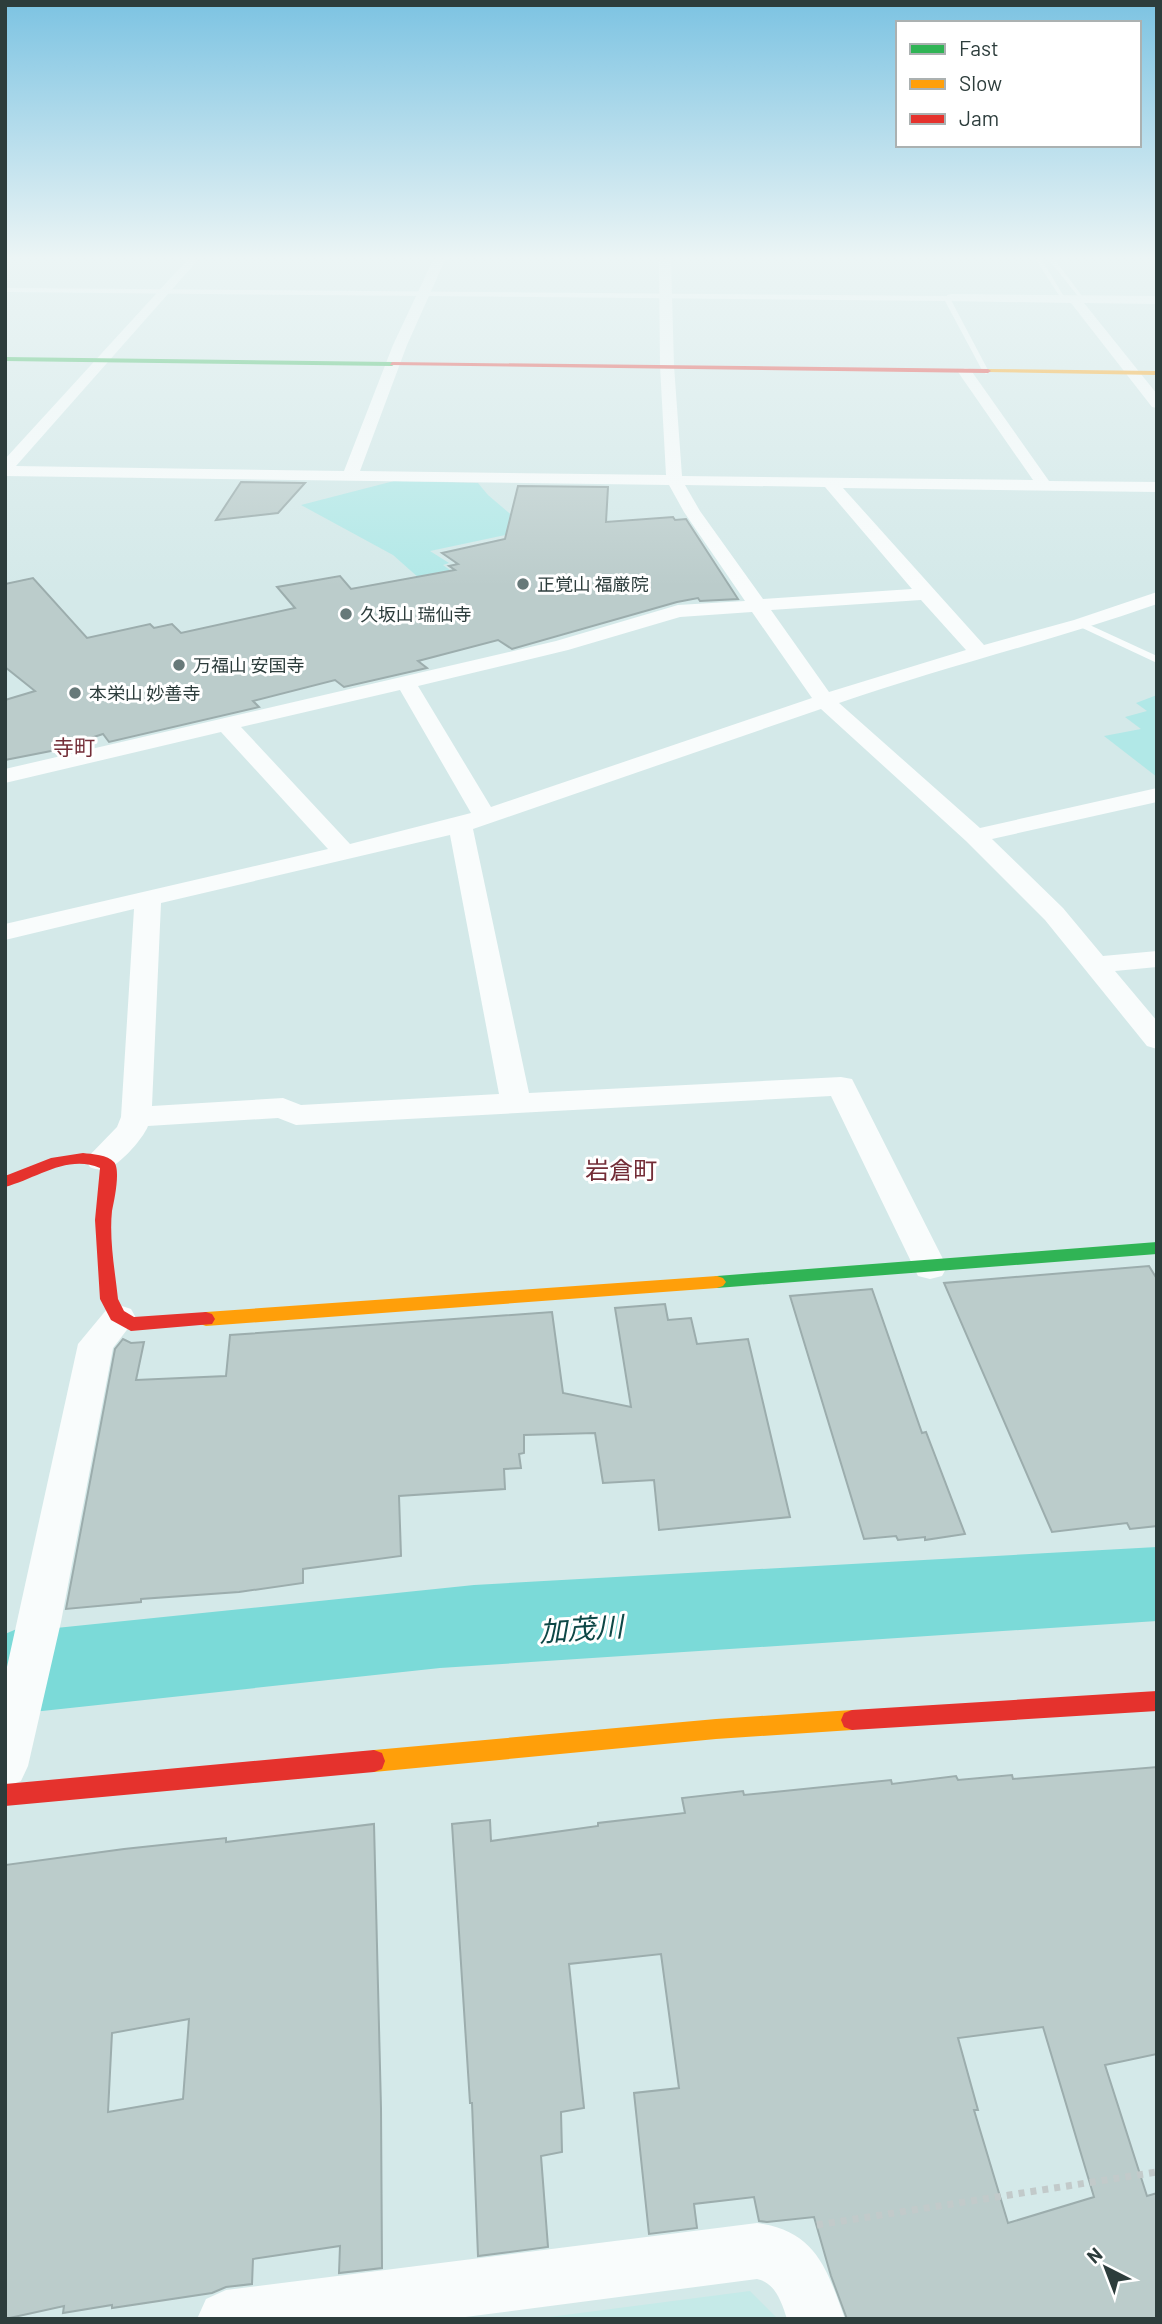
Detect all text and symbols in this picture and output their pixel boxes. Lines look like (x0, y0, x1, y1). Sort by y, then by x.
legend (896, 21, 1141, 147)
text: Fast (959, 35, 999, 60)
text: Slow (959, 70, 1002, 95)
text: Jam (959, 105, 999, 130)
place label: 正覚山 福厳院 (537, 573, 649, 595)
marker: 正覚山 福厳院 (515, 576, 531, 592)
place label: 久坂山 瑞仙寺 (360, 603, 472, 625)
marker: 久坂山 瑞仙寺 (338, 606, 354, 622)
place label: 万福山 安国寺 (193, 654, 305, 676)
marker: 万福山 安国寺 (171, 657, 187, 673)
place label: 本栄山 妙善寺 (89, 682, 201, 704)
marker: 本栄山 妙善寺 (67, 685, 83, 701)
district label: 寺町 (53, 734, 95, 759)
district label: 岩倉町 (585, 1155, 657, 1184)
water label: 加茂川 (538, 1608, 627, 1648)
north arrow (1071, 2233, 1141, 2303)
text: N (1082, 2242, 1107, 2268)

